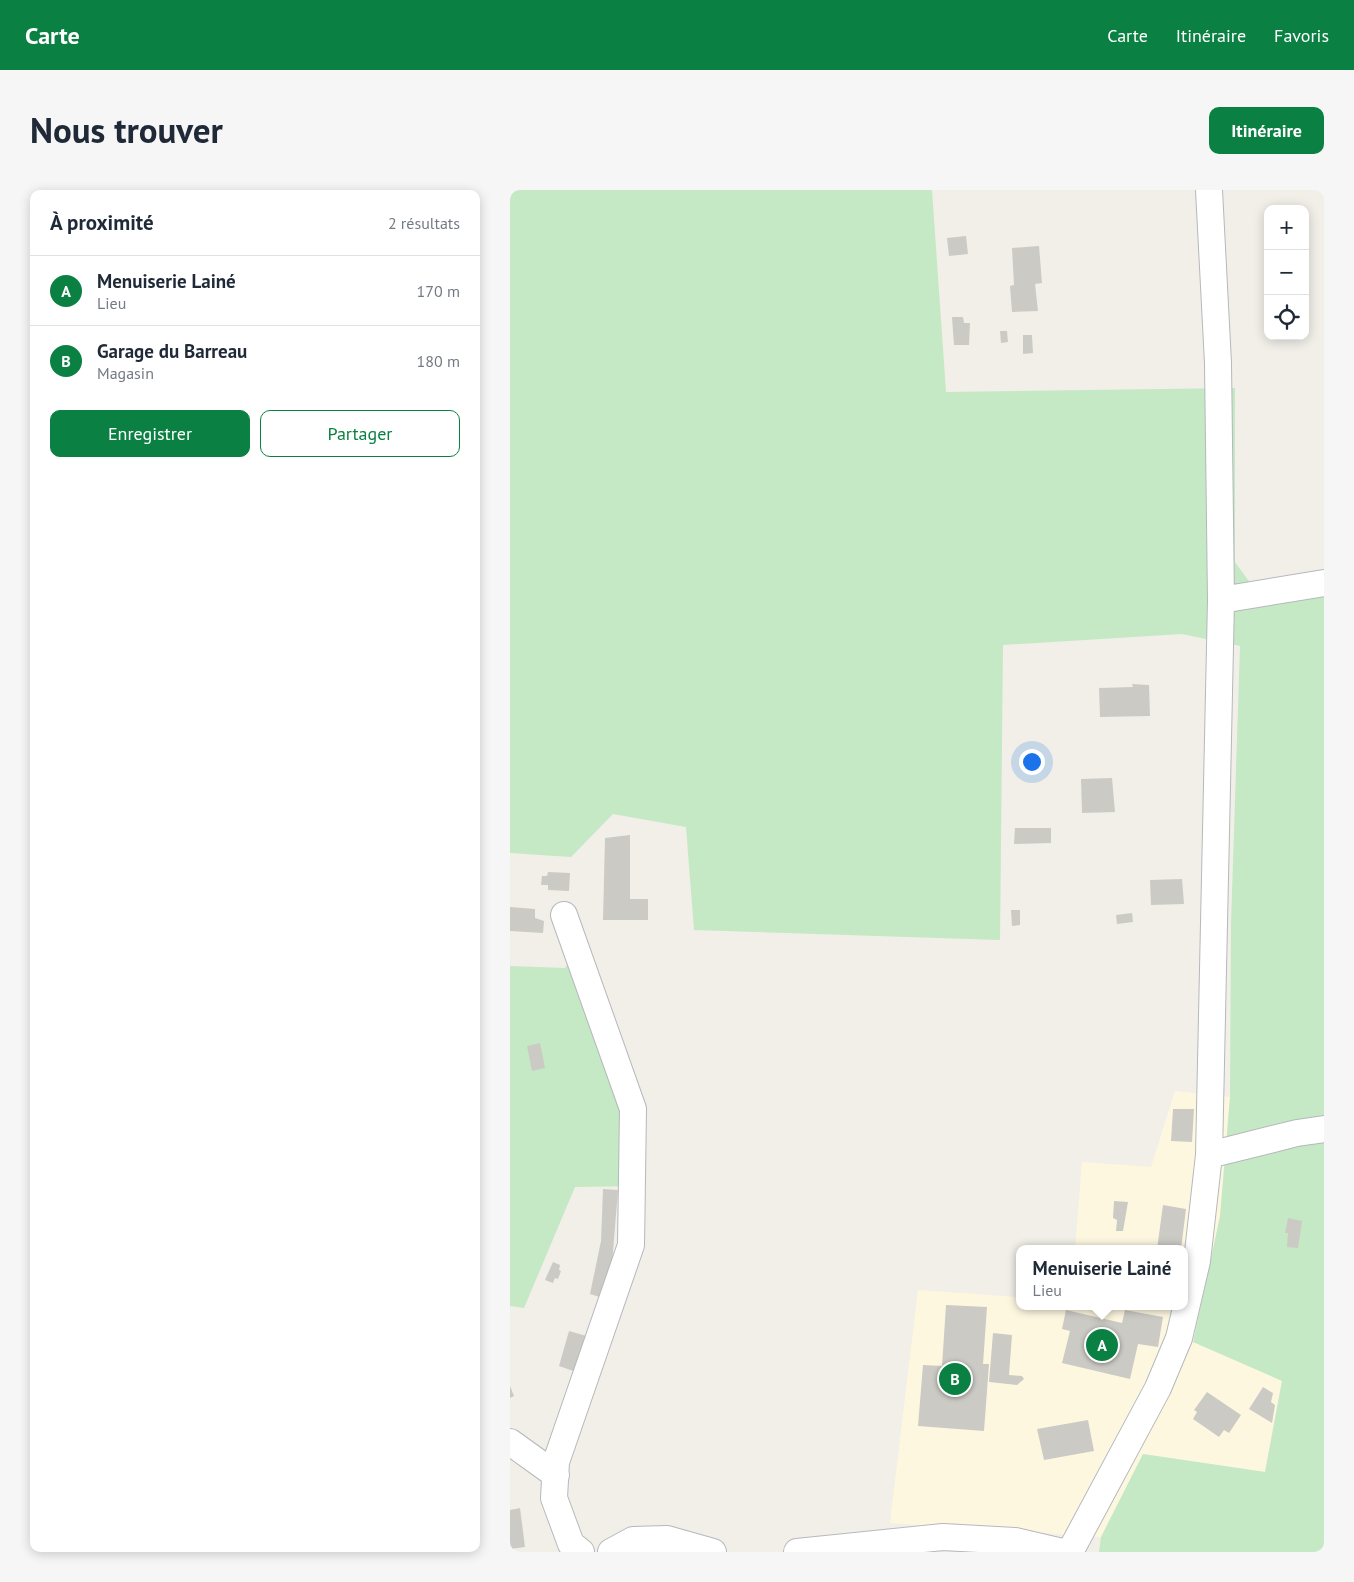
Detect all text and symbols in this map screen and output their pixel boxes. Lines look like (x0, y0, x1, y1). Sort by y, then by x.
text: Carte (25, 20, 80, 51)
text: Carte (1107, 24, 1148, 47)
text: Itinéraire (1176, 24, 1246, 47)
text: Favoris (1274, 24, 1329, 47)
text: Nous trouver (30, 107, 223, 153)
button: Itinéraire (1209, 107, 1324, 154)
map controls (1264, 205, 1309, 340)
button: + (1264, 205, 1309, 250)
text: À proximité (50, 209, 154, 236)
text: 2 résultats (388, 213, 460, 233)
button: − (1264, 250, 1309, 295)
text: Menuiserie Lainé (97, 269, 236, 293)
text: A (61, 281, 71, 301)
text: 170 m (417, 281, 460, 301)
text: Lieu (97, 293, 126, 313)
button: locate (1264, 295, 1309, 340)
text: Garage du Barreau (97, 339, 247, 363)
text: B (61, 351, 71, 371)
text: 180 m (417, 351, 460, 371)
text: Magasin (97, 363, 154, 383)
button: Enregistrer (50, 410, 250, 457)
button: Partager (260, 410, 460, 457)
your location (1019, 749, 1045, 775)
popup (1016, 1245, 1188, 1310)
text: Menuiserie Lainé (1033, 1256, 1171, 1280)
text: Lieu (1033, 1280, 1062, 1300)
pin: A (1086, 1326, 1118, 1364)
pin: B (939, 1360, 971, 1398)

